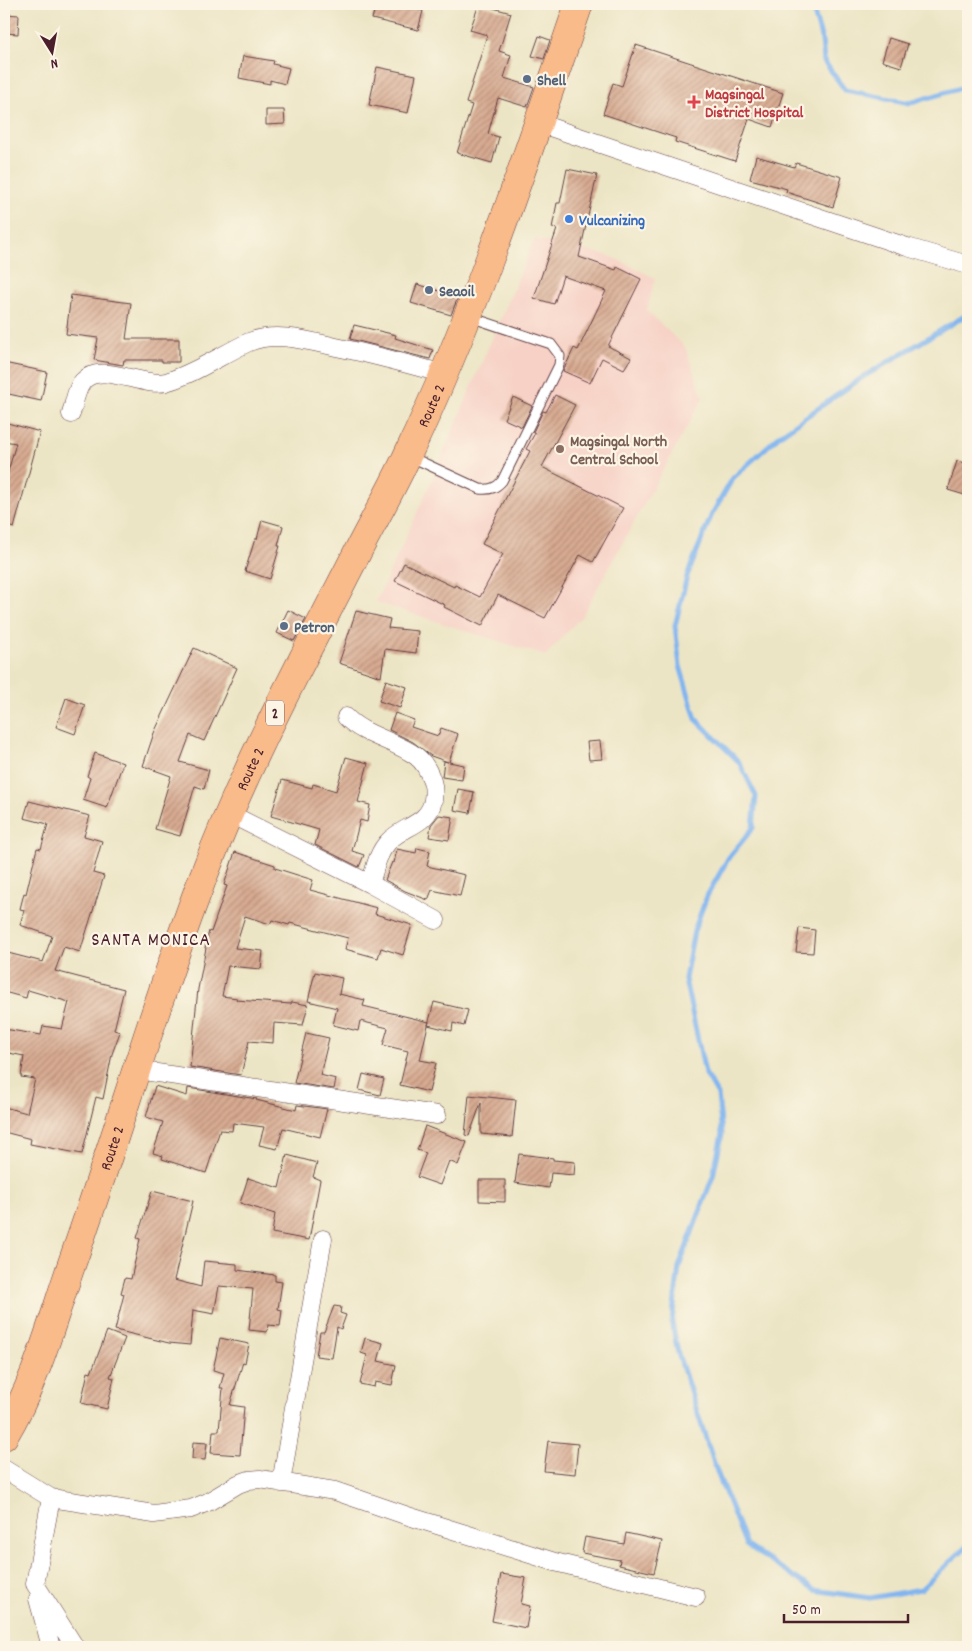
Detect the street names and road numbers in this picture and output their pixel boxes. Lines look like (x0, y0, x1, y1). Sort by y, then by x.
street label: Route 2 (413, 381, 452, 432)
road number: 2 (266, 700, 284, 726)
street label: Route 2 (232, 744, 271, 795)
street label: Route 2 (95, 1123, 131, 1174)

